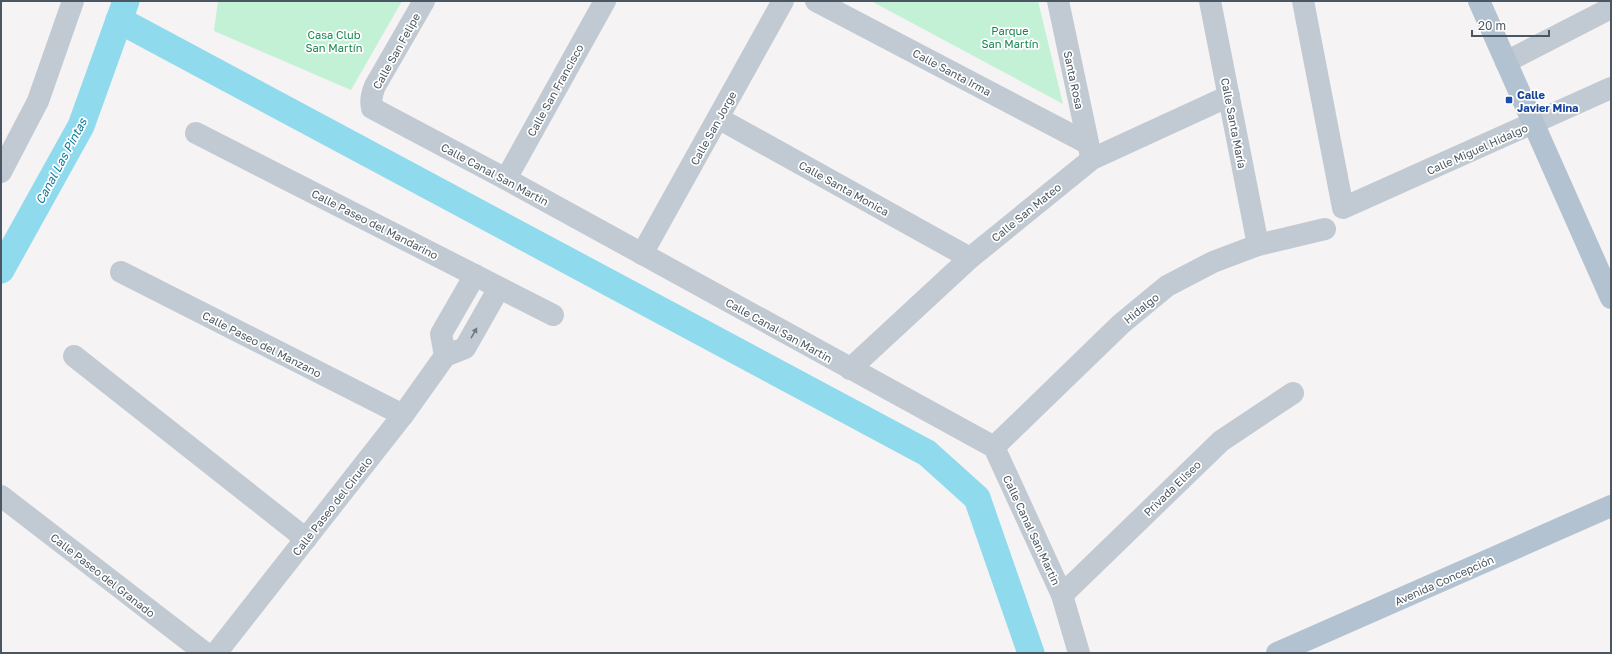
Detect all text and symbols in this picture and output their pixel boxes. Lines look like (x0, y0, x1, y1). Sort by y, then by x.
street label: Calle San Felipe (370, 11, 422, 91)
scale bar (1472, 12, 1549, 38)
text: 20 m (1478, 18, 1506, 33)
park label: Parque San Martín (981, 24, 1039, 50)
park label: Casa Club San Martín (305, 28, 363, 54)
street label: Calle San Francisco (524, 41, 586, 138)
street label: Calle Santa Irma (911, 46, 993, 98)
street label: Santa Rosa (1061, 50, 1087, 110)
street label: Calle Santa María (1219, 77, 1249, 169)
place label: Calle Javier Mina (1517, 88, 1578, 114)
street label: Calle San Jorge (687, 89, 739, 167)
marker: Calle Javier Mina (1504, 95, 1514, 105)
water label: Canal Las Pintas (32, 115, 90, 207)
street label: Calle Miguel Hidalgo (1424, 121, 1530, 177)
street label: Calle Canal San Martin (439, 140, 551, 208)
street label: Calle Santa Monica (797, 158, 891, 218)
street label: Calle San Mateo (989, 180, 1064, 244)
street label: Calle Paseo del Mandarino (310, 186, 441, 262)
street label: Hidalgo (1121, 290, 1161, 326)
street label: Calle Canal San Martin (723, 295, 835, 365)
street label: Calle Paseo del Manzano (200, 308, 324, 380)
one-way arrow (470, 327, 477, 339)
street label: Calle Paseo del Ciruelo (289, 454, 375, 558)
street label: Privada Eliseo (1141, 457, 1203, 518)
street label: Calle Canal San Martin (1001, 473, 1063, 587)
street label: Calle Paseo del Granado (48, 530, 158, 620)
street label: Avenida Concepción (1393, 552, 1495, 608)

